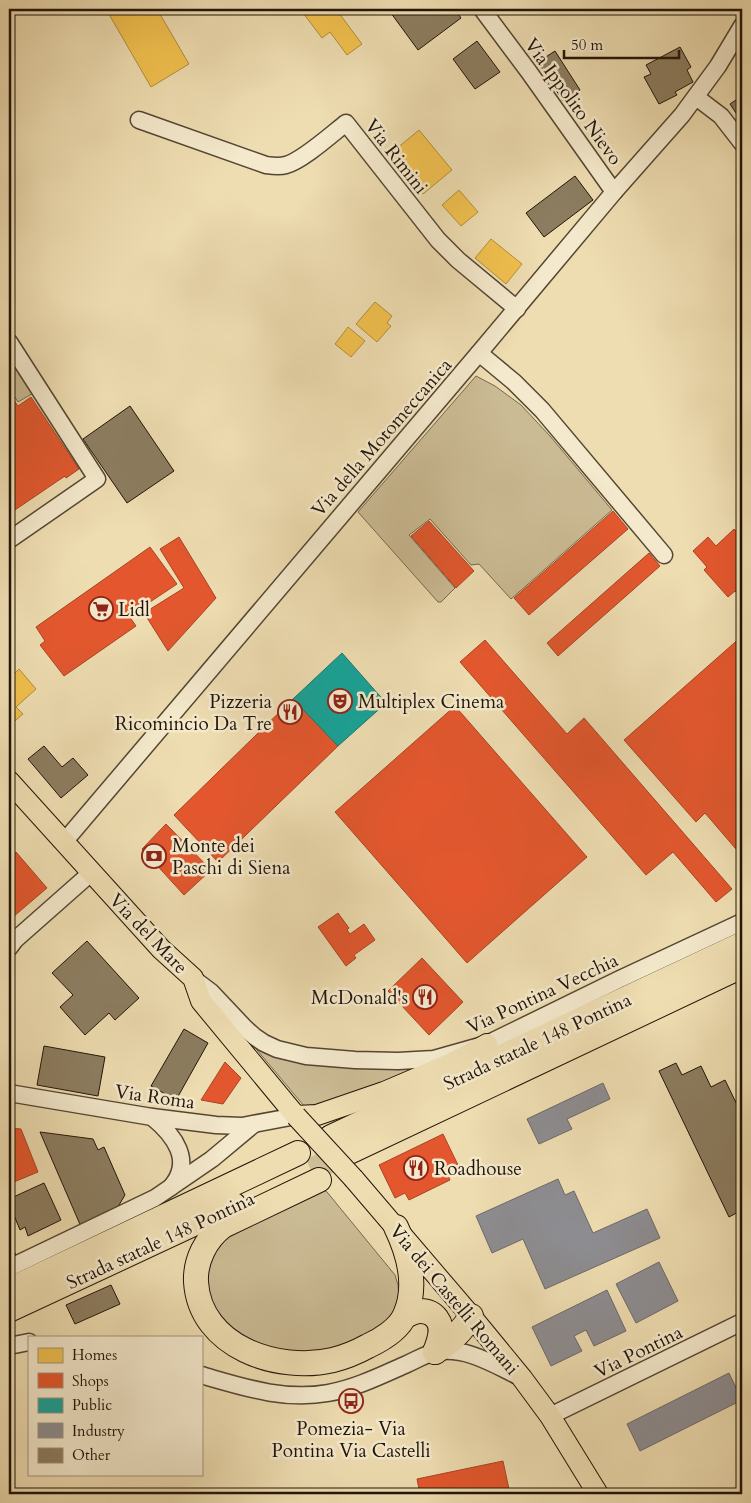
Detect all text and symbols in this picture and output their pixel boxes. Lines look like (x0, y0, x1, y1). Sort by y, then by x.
scale bar (564, 28, 678, 60)
street label: Via Ippolito Nievo (518, 33, 628, 170)
text: 50 m (571, 35, 603, 55)
street label: Via Rimini (359, 114, 434, 200)
street label: Via della Motomeccanica (306, 353, 458, 522)
supermarket icon: Lidl (88, 596, 114, 622)
place label: Lidl (118, 597, 150, 623)
theatre icon: Multiplex Cinema (327, 688, 353, 714)
place label: Pizzeria Ricomincio Da Tre (115, 689, 272, 737)
place label: Multiplex Cinema (358, 689, 504, 715)
restaurant icon: Pizzeria Ricomincio Da Tre (277, 699, 303, 725)
place label: Monte dei Paschi di Siena (172, 833, 290, 881)
bank icon: Monte dei Paschi di Siena (141, 843, 167, 869)
street label: Via del Mare (103, 888, 193, 980)
street label: Via Pontina Vecchia (462, 947, 622, 1040)
restaurant icon: McDonald's (412, 984, 438, 1010)
place label: McDonald's (311, 985, 408, 1011)
street label: Strada statale 148 Pontina (439, 987, 636, 1097)
street label: Via Roma (113, 1079, 196, 1115)
restaurant icon: Roadhouse (403, 1155, 429, 1181)
place label: Roadhouse (434, 1156, 522, 1182)
street label: Strada statale 148 Pontina (62, 1186, 259, 1296)
street label: Via dei Castelli Romani (383, 1219, 525, 1381)
street label: Via Pontina (590, 1319, 687, 1384)
legend (28, 1336, 202, 1476)
text: Homes (72, 1345, 117, 1365)
text: Shops (72, 1371, 109, 1391)
bus stop icon: Pomezia- Via Pontina Via Castelli (338, 1388, 364, 1414)
text: Public (72, 1395, 112, 1415)
place label: Pomezia- Via Pontina Via Castelli (271, 1416, 431, 1464)
text: Industry (72, 1421, 125, 1441)
text: Other (72, 1445, 111, 1465)

